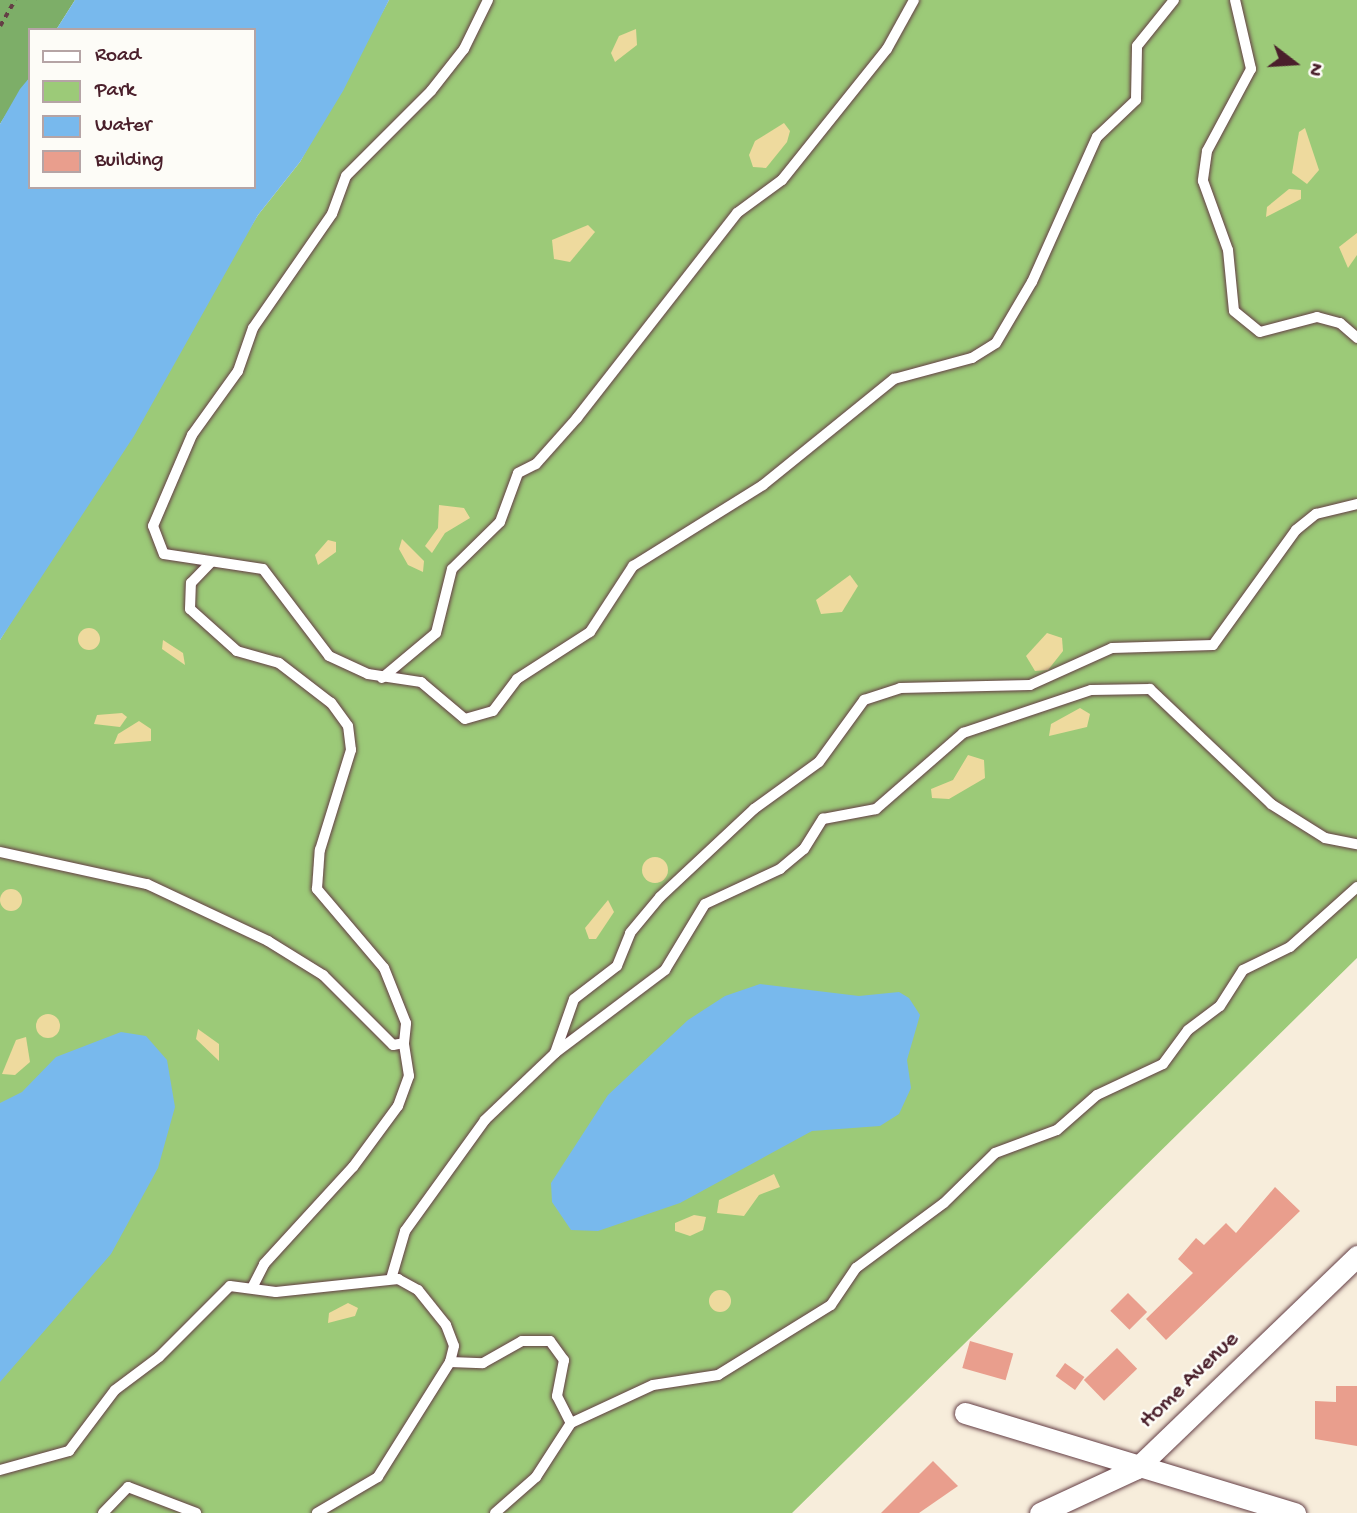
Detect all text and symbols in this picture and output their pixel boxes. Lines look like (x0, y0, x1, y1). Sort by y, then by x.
legend (28, 28, 256, 189)
north arrow (1259, 28, 1329, 98)
text: Road (95, 44, 141, 69)
text: N (1302, 60, 1327, 79)
text: Park (95, 79, 135, 104)
text: Water (95, 114, 151, 139)
text: Building (95, 149, 164, 174)
street label: Home Avenue (1134, 1327, 1246, 1435)

